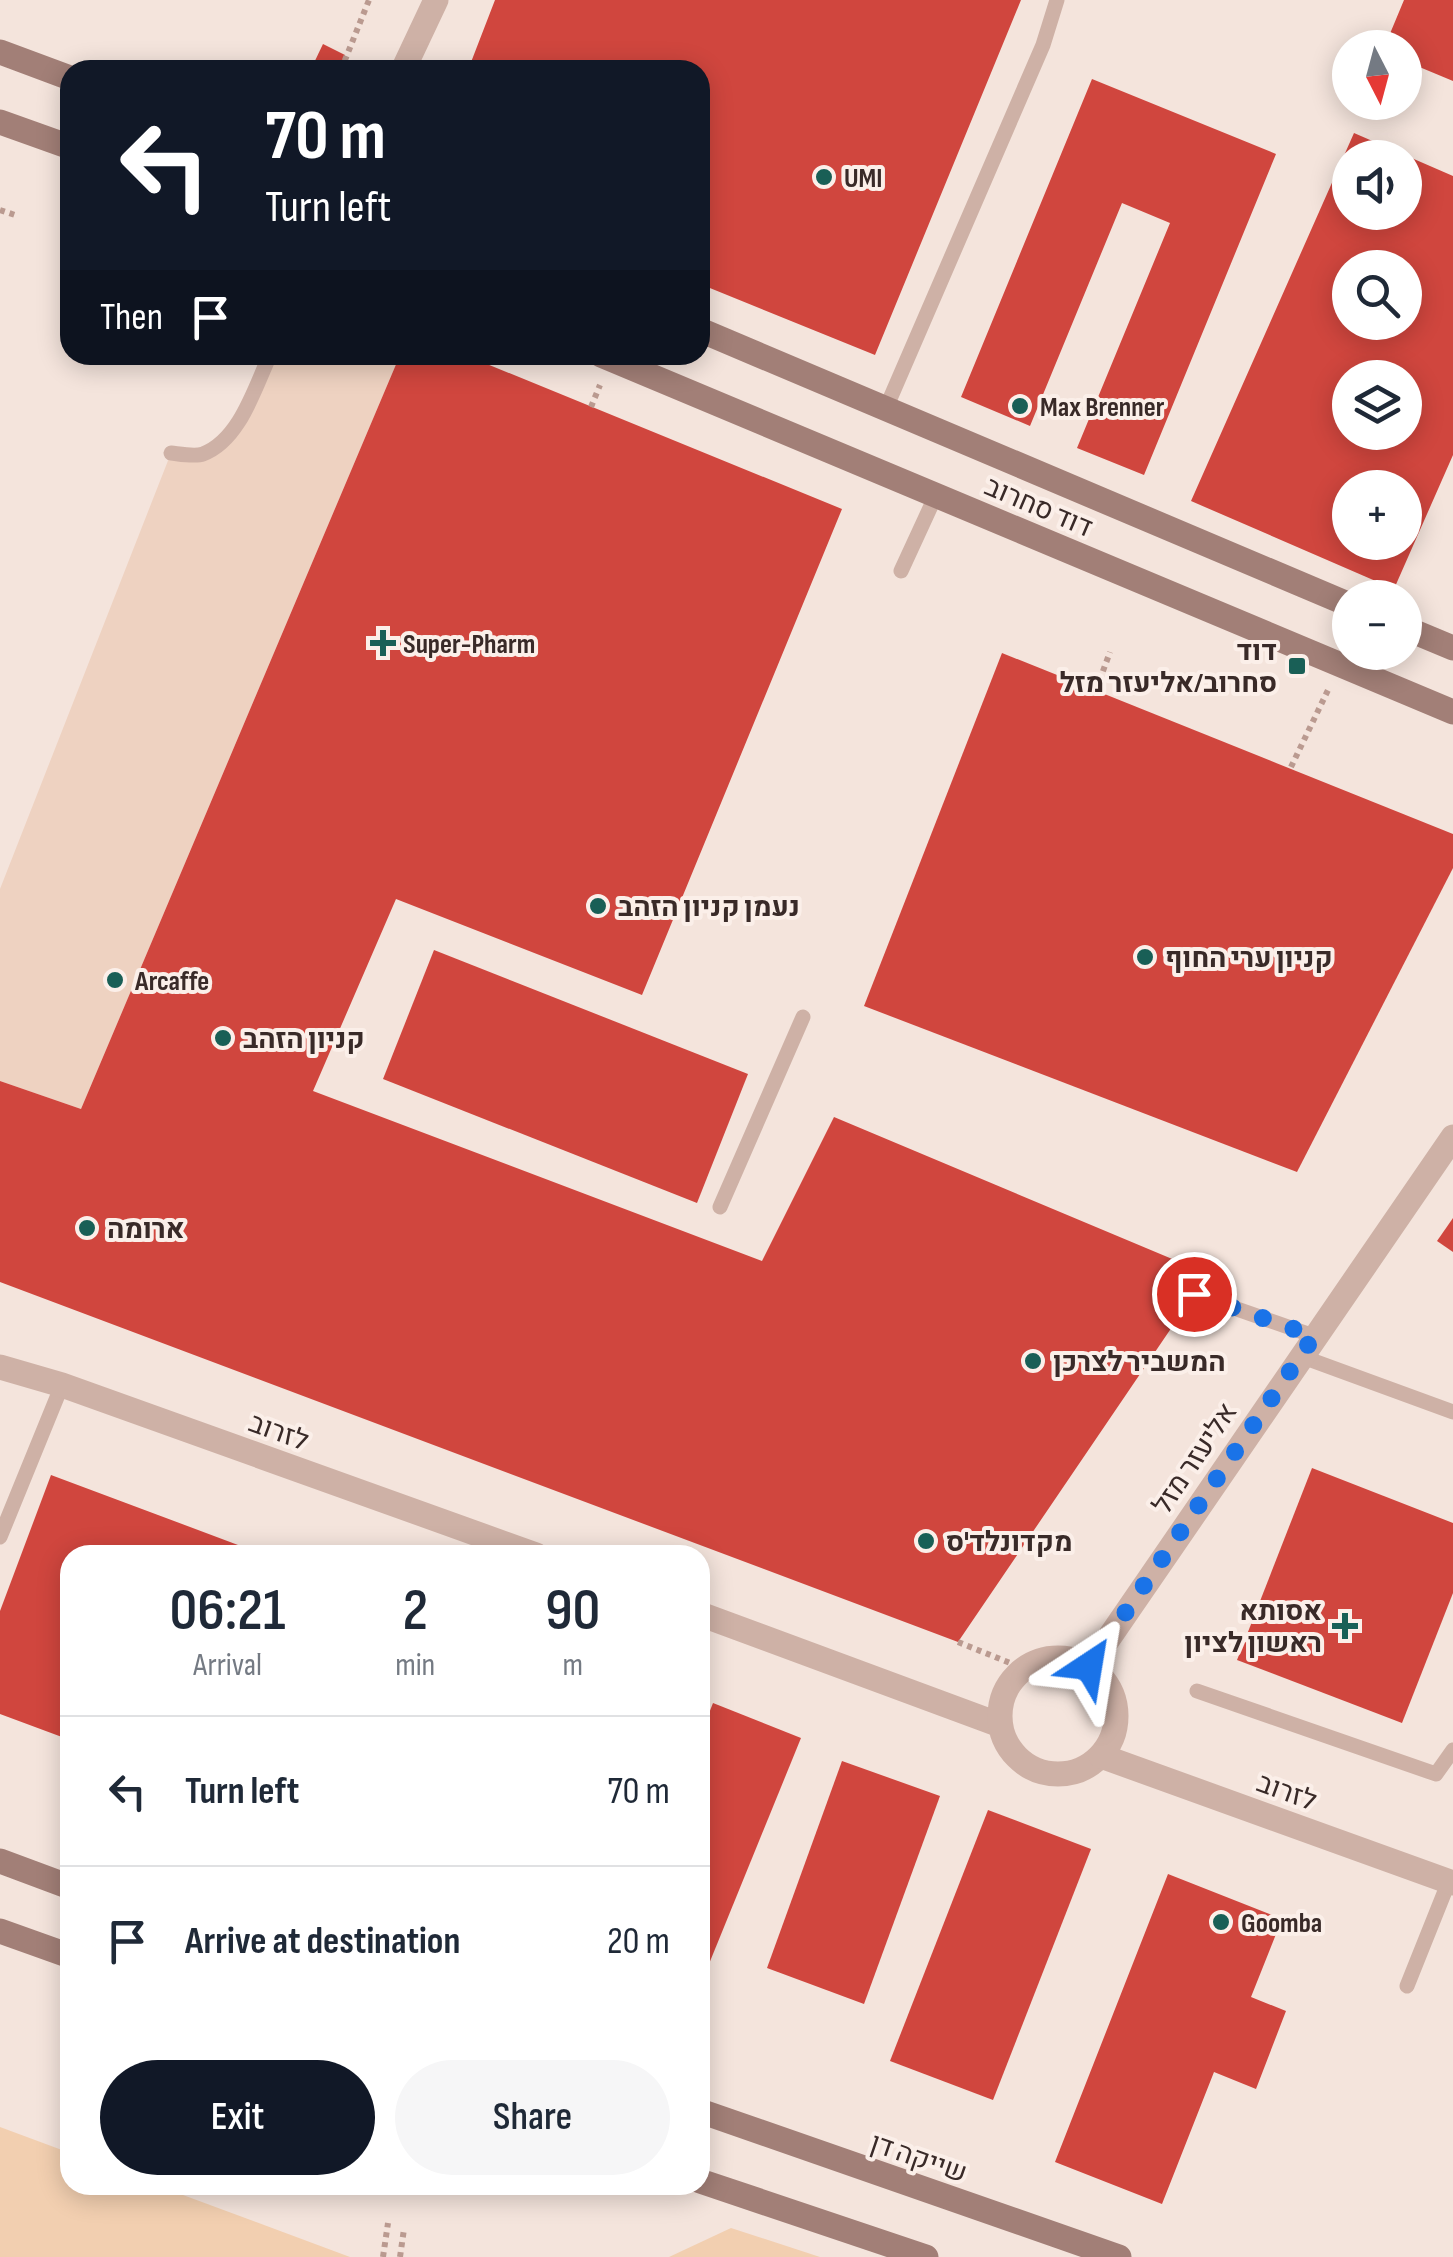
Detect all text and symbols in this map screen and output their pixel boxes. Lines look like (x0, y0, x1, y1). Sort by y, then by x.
north arrow (1332, 30, 1422, 120)
map controls (1332, 30, 1422, 670)
text: 70 m (265, 95, 386, 179)
icon: left (100, 100, 230, 230)
button: sound (1332, 140, 1422, 230)
place label: UMI (844, 162, 883, 195)
marker: UMI (813, 166, 835, 188)
text: Turn left (265, 180, 391, 235)
button: search (1332, 250, 1422, 340)
icon: arrive (183, 290, 238, 345)
text: Then (100, 295, 163, 340)
button: layers (1332, 360, 1422, 450)
place label: Max Brenner (1040, 391, 1165, 424)
marker: Max Brenner (1009, 395, 1031, 417)
street label: דוד סחרוב (980, 470, 1097, 545)
button: + (1332, 470, 1422, 560)
button: − (1332, 580, 1422, 670)
place label: Super-Pharm (403, 628, 535, 661)
marker: Super-Pharm (372, 632, 394, 654)
place label: דוד סחרוב/אליעזר מזל (1060, 635, 1277, 700)
marker: דוד סחרוב/אליעזר מזל (1286, 655, 1308, 677)
place label: נעמן קניון הזהב (618, 891, 800, 924)
marker: נעמן קניון הזהב (587, 895, 609, 917)
place label: קניון ערי החוף (1165, 942, 1333, 975)
marker: קניון ערי החוף (1134, 946, 1156, 968)
place label: Arcaffe (134, 965, 209, 998)
marker: Arcaffe (104, 969, 126, 991)
place label: קניון הזהב (243, 1023, 365, 1056)
marker: קניון הזהב (212, 1027, 234, 1049)
place label: ארומה (107, 1213, 185, 1246)
marker: ארומה (76, 1217, 98, 1239)
pin (1152, 1252, 1237, 1337)
icon: arrive (1167, 1267, 1222, 1322)
place label: המשביר לצרכן (1053, 1346, 1226, 1379)
marker: המשביר לצרכן (1022, 1350, 1044, 1372)
street label: אליעזר מזל (1146, 1397, 1244, 1521)
street label: לזרוב (244, 1406, 313, 1458)
place label: מקדונלד'ס (946, 1526, 1073, 1559)
marker: מקדונלד'ס (915, 1530, 937, 1552)
text: 06:21 (170, 1575, 286, 1647)
text: 2 (402, 1575, 428, 1647)
text: 90 (545, 1575, 600, 1647)
place label: אסותא ראשון לציון (1184, 1595, 1322, 1660)
marker: אסותא ראשון לציון (1332, 1613, 1358, 1639)
position arrow (1037, 1614, 1141, 1718)
text: Arrival (193, 1646, 262, 1685)
text: min (395, 1646, 435, 1685)
text: m (562, 1646, 583, 1685)
icon: left (100, 1764, 155, 1819)
street label: לזרוב (1252, 1766, 1321, 1818)
text: Turn left (185, 1769, 299, 1814)
text: 70 m (608, 1769, 670, 1814)
place label: Goomba (1241, 1907, 1322, 1940)
marker: Goomba (1210, 1911, 1232, 1933)
icon: arrive (100, 1914, 155, 1969)
text: Arrive at destination (185, 1919, 460, 1964)
text: 20 m (607, 1919, 670, 1964)
button: Exit (100, 2060, 375, 2175)
button: Share (395, 2060, 670, 2175)
street label: שייקה דן (866, 2127, 971, 2190)

